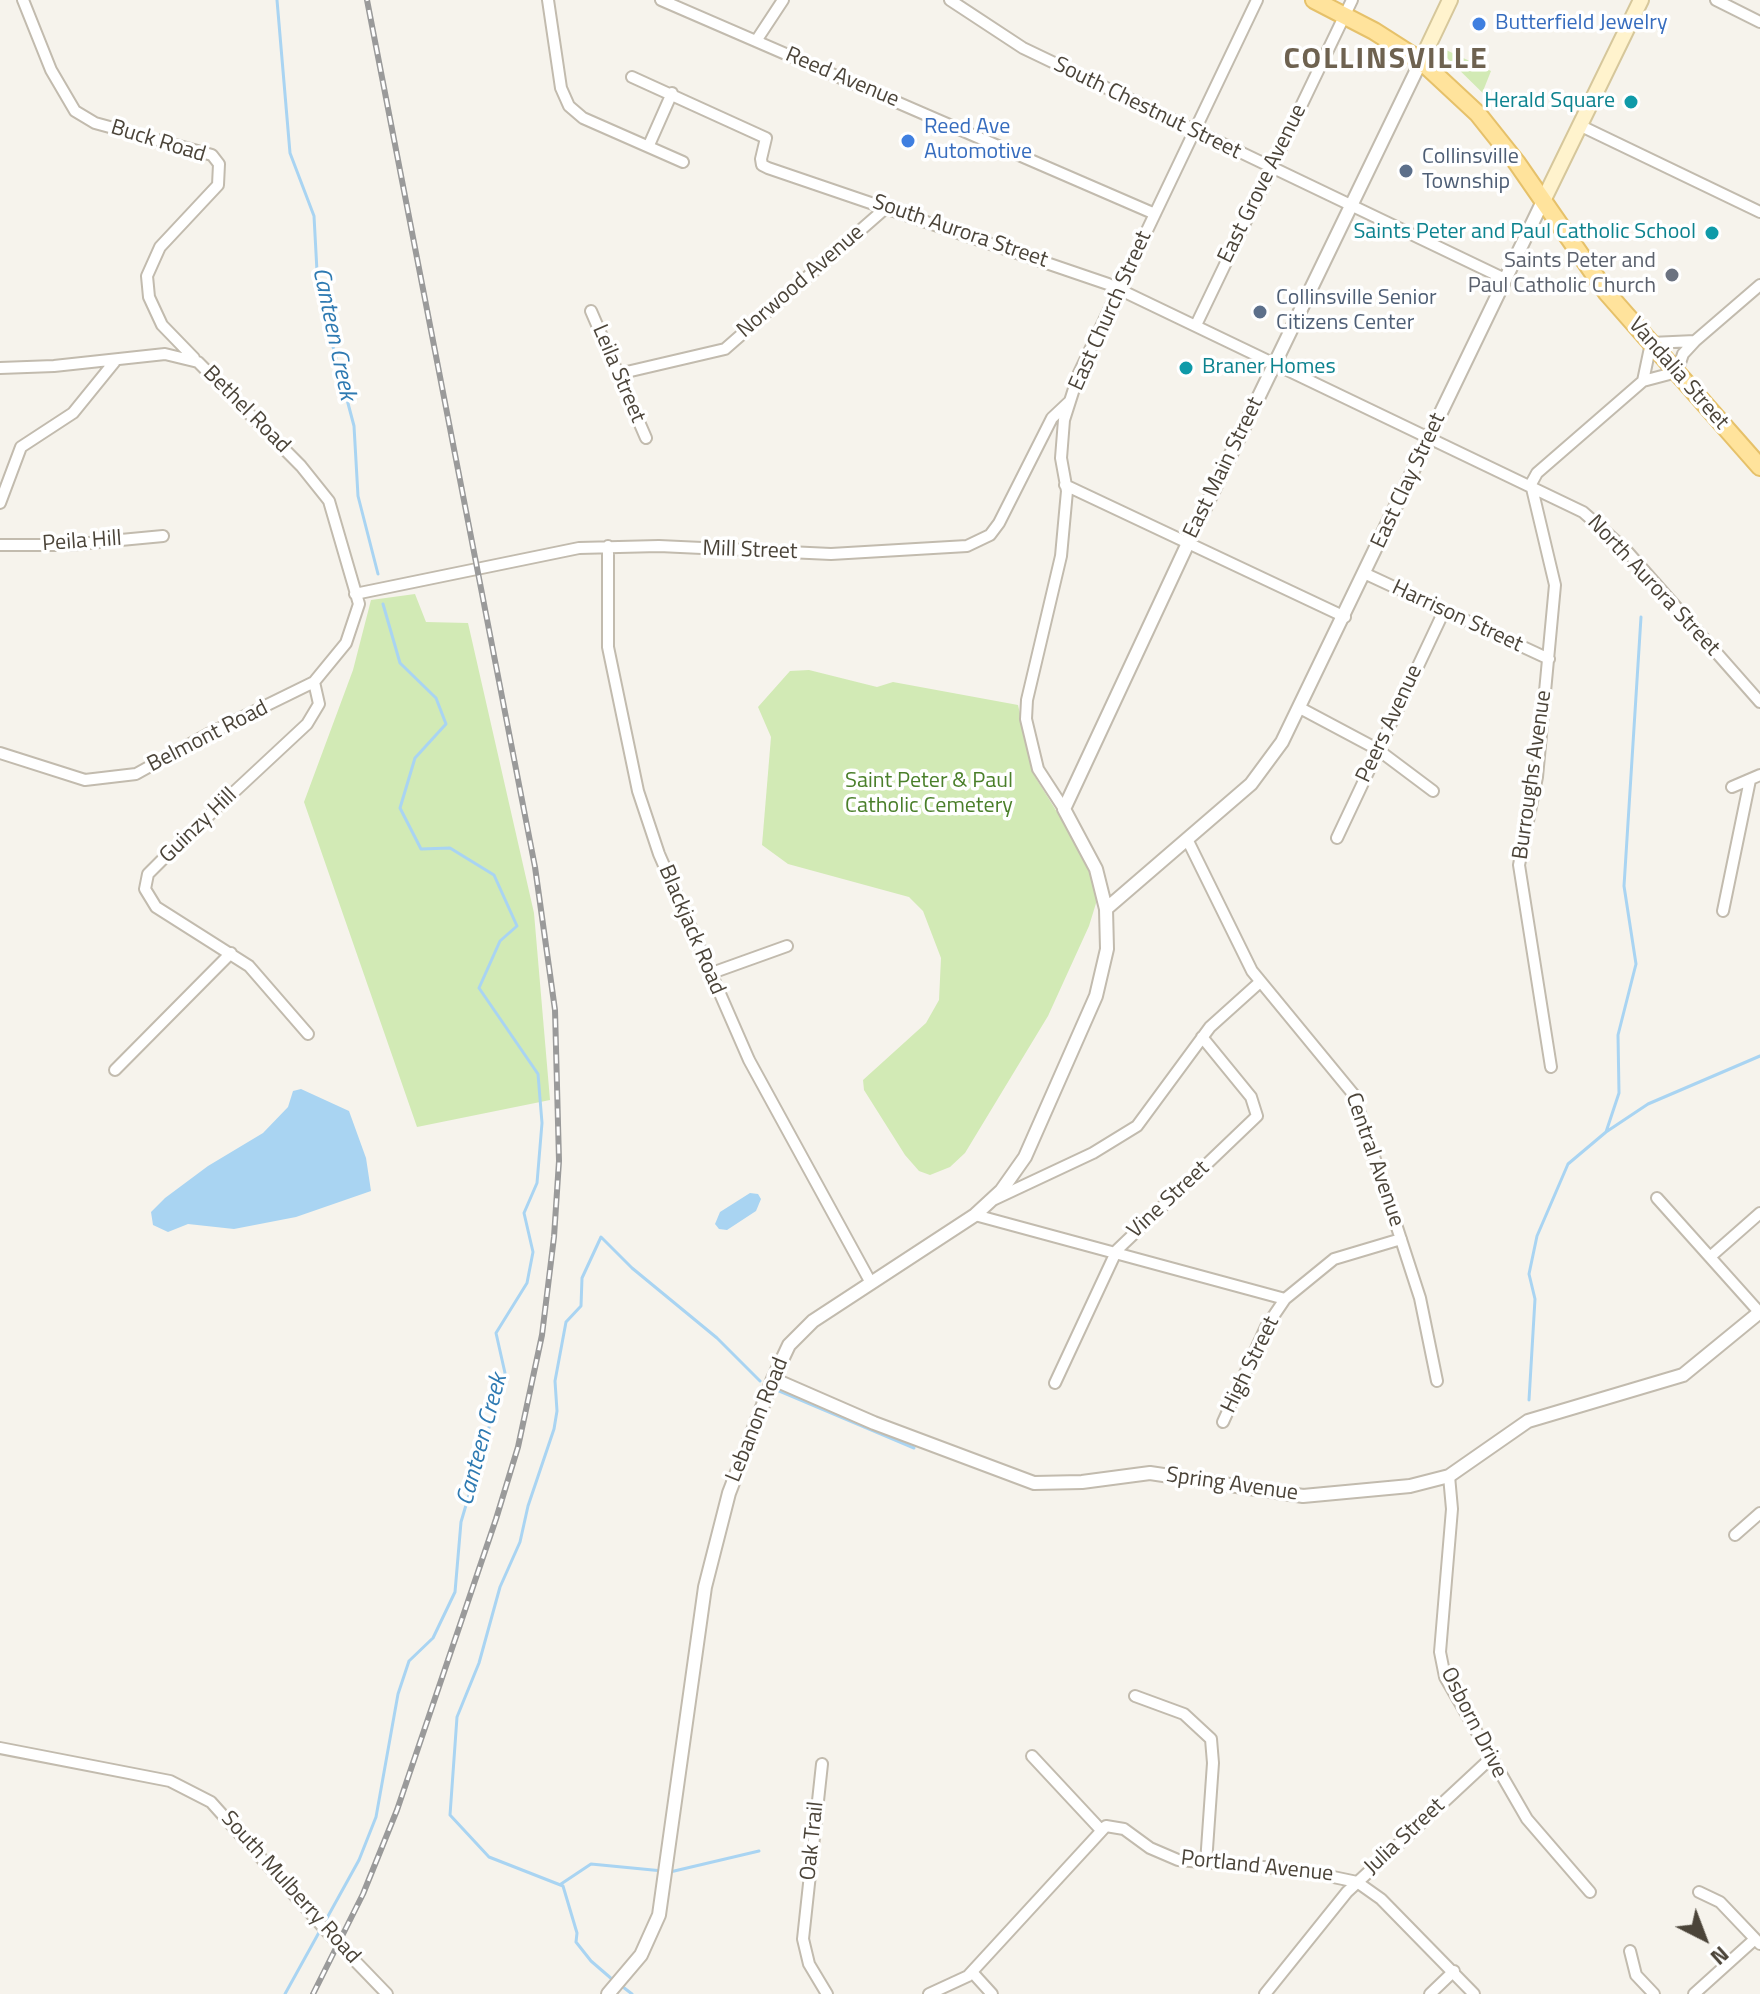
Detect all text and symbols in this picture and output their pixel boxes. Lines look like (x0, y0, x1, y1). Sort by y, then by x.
place label: Butterfield Jewelry (1495, 11, 1668, 37)
marker: Butterfield Jewelry (1470, 15, 1488, 33)
street label: Reed Avenue (781, 42, 903, 114)
district label: COLLINSVILLE (1283, 43, 1489, 79)
street label: South Chestnut Street (1049, 52, 1245, 166)
place label: Herald Square (1484, 89, 1615, 115)
marker: Herald Square (1622, 93, 1640, 111)
street label: East Grove Avenue (1213, 100, 1313, 268)
street label: Buck Road (107, 115, 209, 169)
place label: Reed Ave Automotive (924, 115, 1032, 166)
marker: Reed Ave Automotive (899, 132, 917, 150)
place label: Collinsville Township (1422, 145, 1519, 196)
marker: Collinsville Township (1397, 162, 1415, 180)
street label: South Aurora Street (869, 190, 1051, 274)
street label: Norwood Avenue (732, 220, 870, 344)
place label: Saints Peter and Paul Catholic School (1353, 220, 1696, 246)
marker: Saints Peter and Paul Catholic School (1703, 224, 1721, 242)
street label: East Church Street (1064, 227, 1158, 395)
place label: Saints Peter and Paul Catholic Church (1468, 249, 1656, 300)
water label: Canteen Creek (305, 265, 361, 403)
marker: Saints Peter and Paul Catholic Church (1663, 266, 1681, 284)
place label: Collinsville Senior Citizens Center (1276, 286, 1437, 338)
marker: Collinsville Senior Citizens Center (1251, 303, 1269, 321)
street label: Vandalia Street (1622, 312, 1734, 436)
street label: Leila Street (586, 321, 650, 427)
place label: Braner Homes (1202, 355, 1336, 381)
marker: Braner Homes (1177, 359, 1195, 377)
street label: Bethel Road (197, 361, 295, 459)
street label: East Main Street (1178, 393, 1270, 543)
street label: East Clay Street (1366, 409, 1452, 553)
street label: North Aurora Street (1581, 510, 1725, 662)
street label: Peila Hill (41, 526, 123, 558)
street label: Mill Street (702, 536, 798, 566)
street label: Harrison Street (1387, 575, 1527, 659)
street label: Peers Avenue (1351, 661, 1429, 787)
street label: Burroughs Avenue (1508, 689, 1558, 861)
street label: Belmont Road (143, 695, 273, 779)
park label: Saint Peter & Paul Catholic Cemetery (845, 769, 1013, 820)
street label: Guinzy Hill (155, 783, 243, 869)
street label: Blackjack Road (652, 861, 730, 999)
street label: Central Avenue (1339, 1090, 1409, 1230)
street label: Vine Street (1123, 1156, 1215, 1244)
street label: High Street (1216, 1312, 1286, 1418)
street label: Lebanon Road (721, 1354, 795, 1486)
water label: Canteen Creek (452, 1371, 514, 1509)
street label: Spring Avenue (1164, 1463, 1300, 1507)
street label: Osborn Drive (1434, 1663, 1512, 1783)
street label: Julia Street (1359, 1793, 1451, 1881)
street label: Oak Trail (796, 1800, 830, 1882)
street label: South Mulberry Road (215, 1806, 365, 1970)
street label: Portland Avenue (1179, 1846, 1335, 1888)
north arrow (1664, 1898, 1744, 1978)
text: N (1703, 1938, 1737, 1974)

